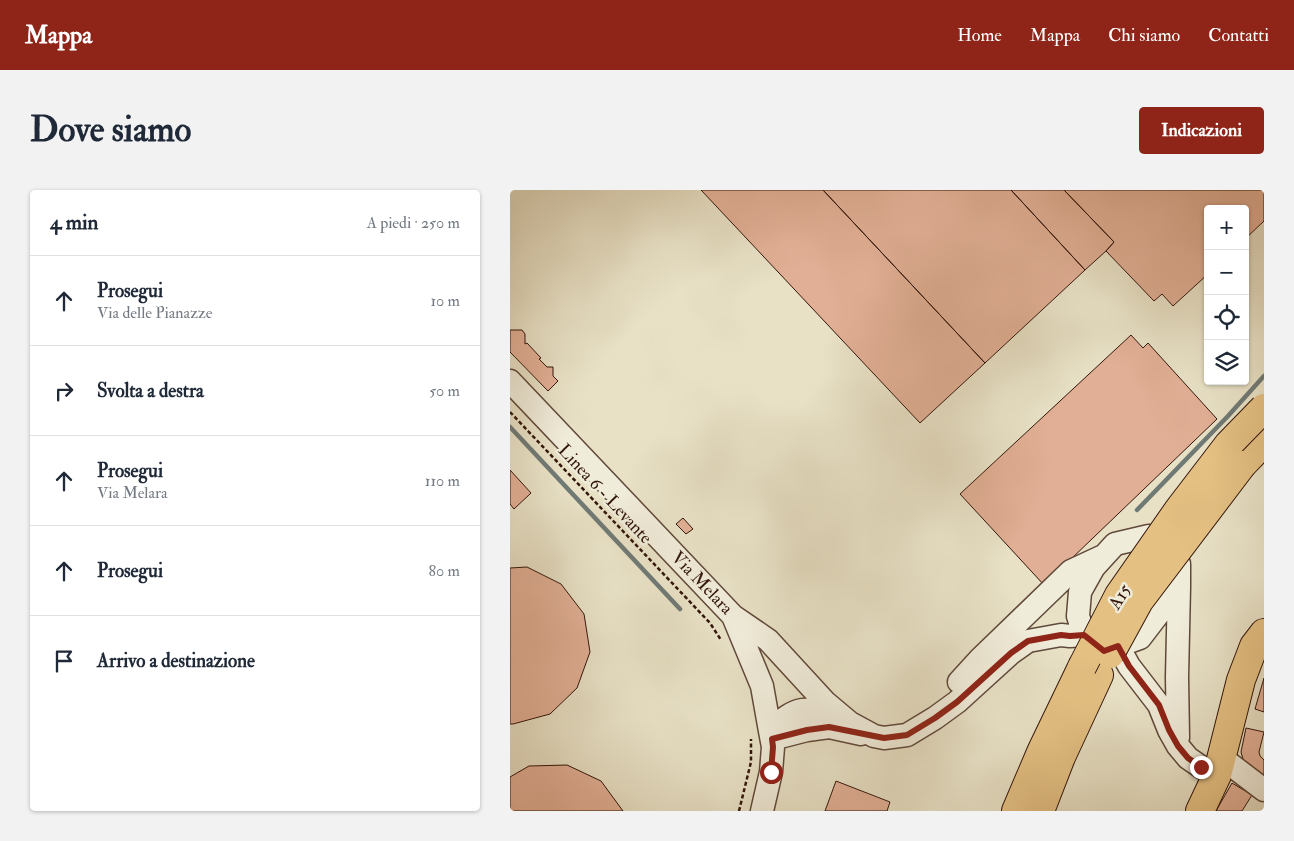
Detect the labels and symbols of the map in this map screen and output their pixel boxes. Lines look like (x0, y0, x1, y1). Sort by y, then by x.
street label: Linea 6 - Levante (553, 439, 657, 549)
street label: Via Melara (666, 546, 738, 620)
street label: A15 (1103, 580, 1137, 615)
route end (1190, 756, 1213, 779)
route start (760, 761, 783, 784)

